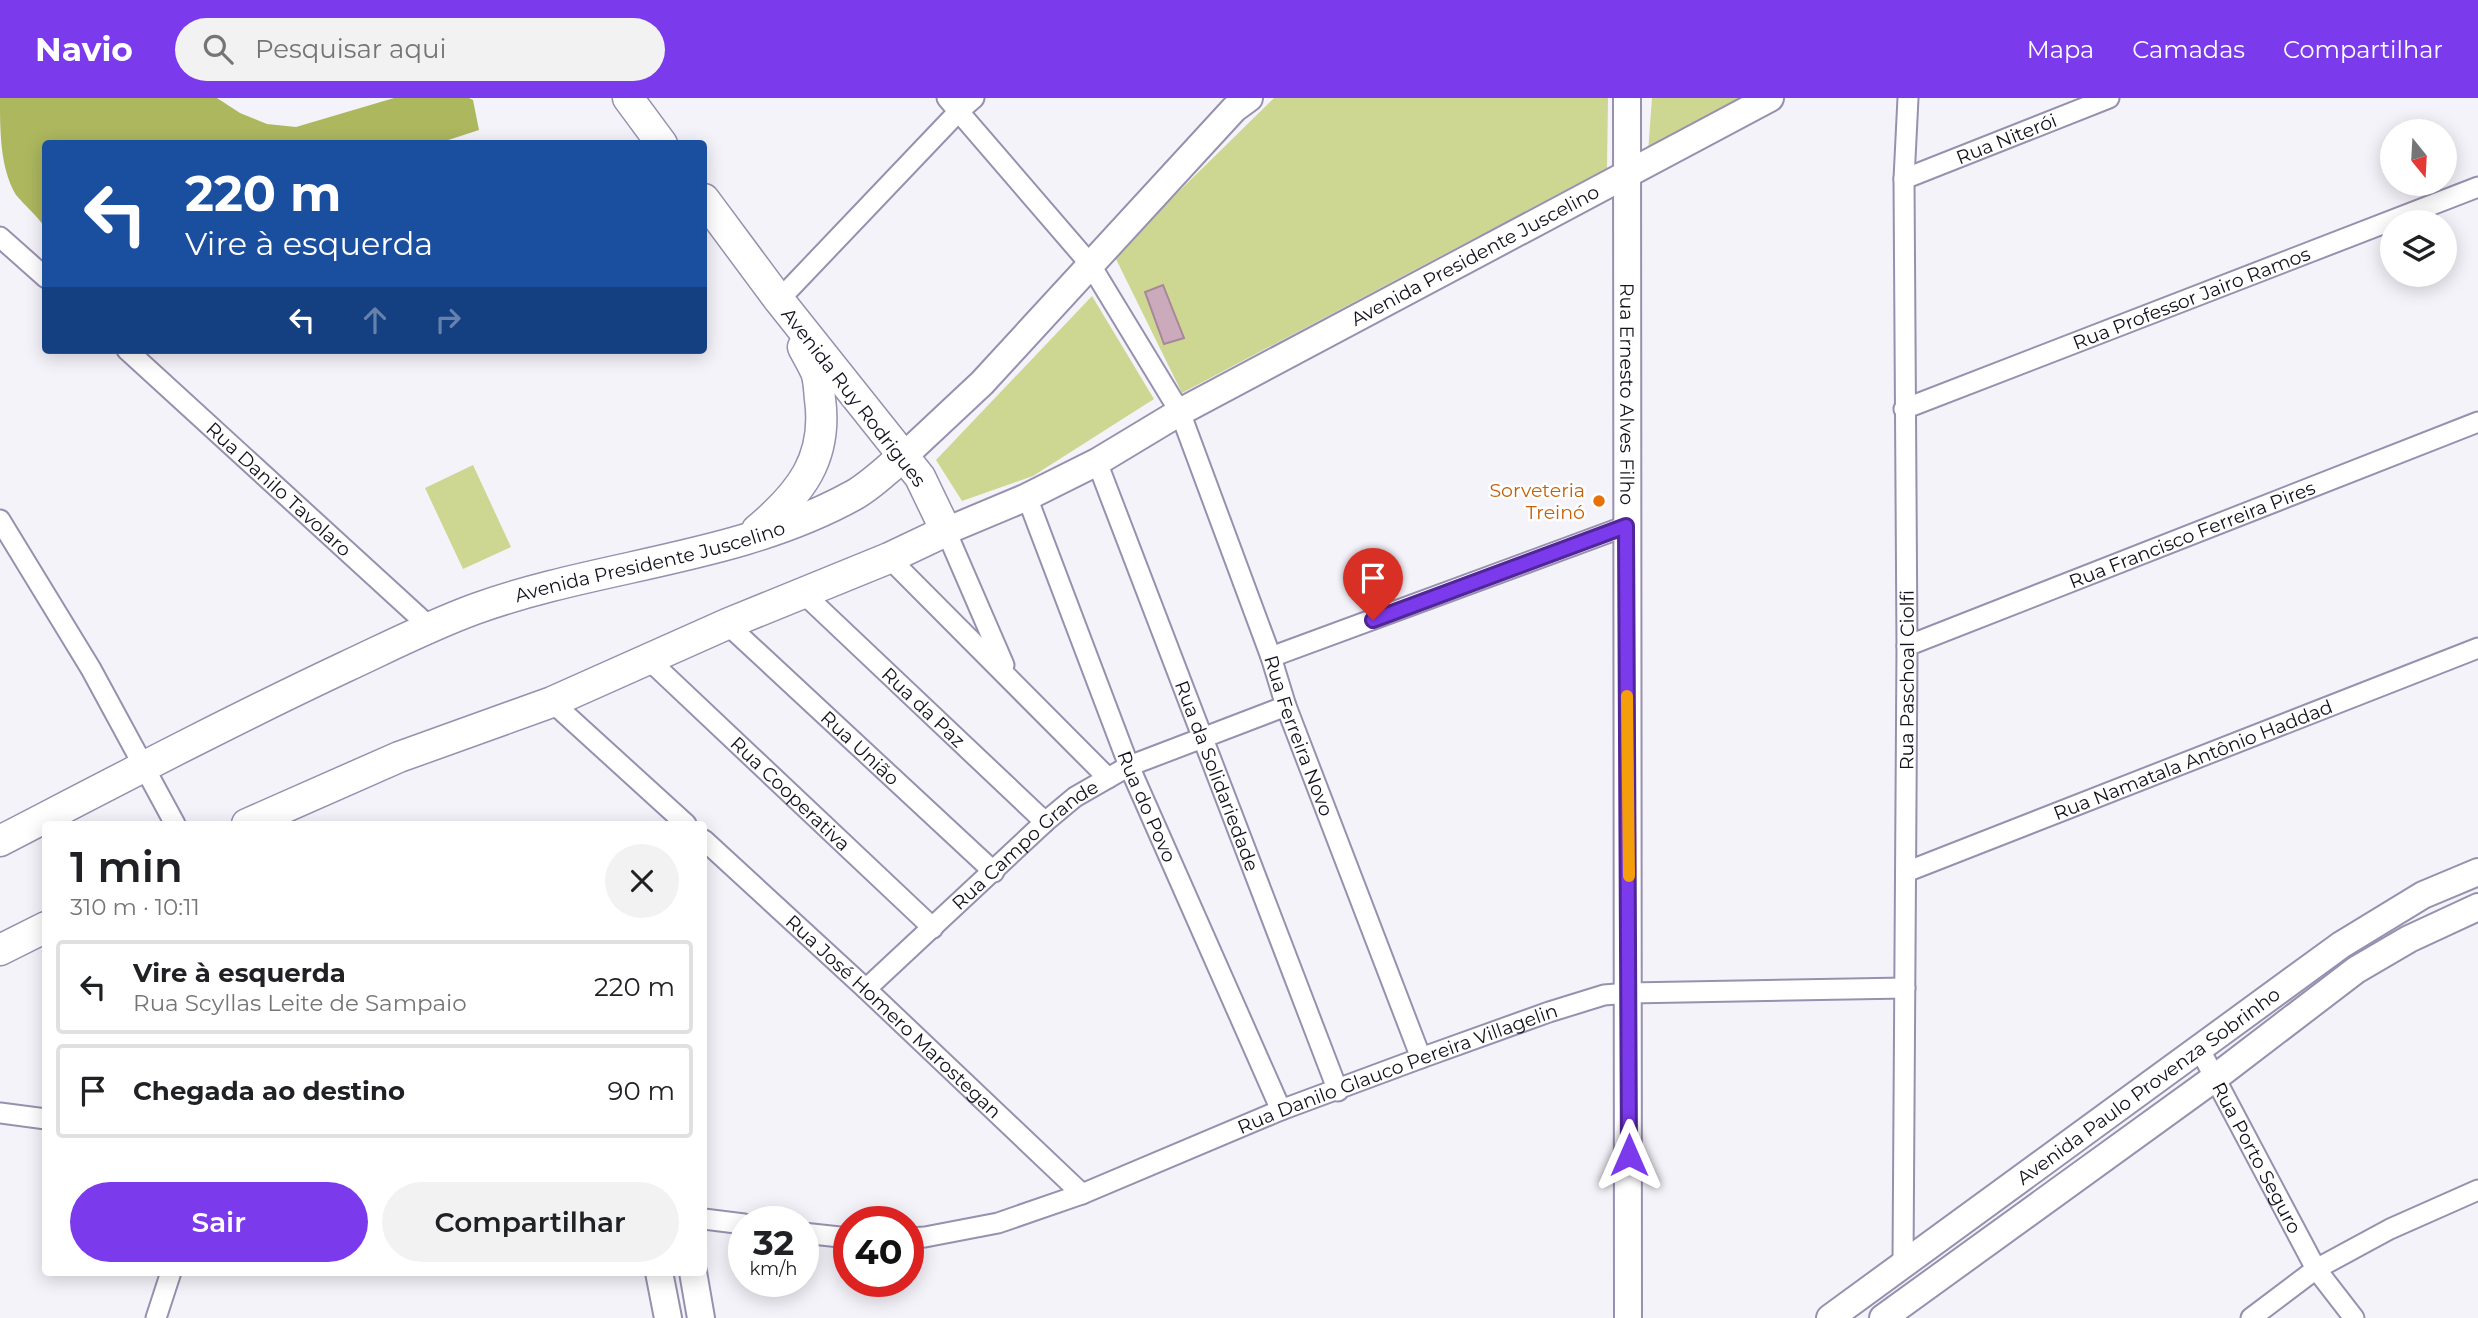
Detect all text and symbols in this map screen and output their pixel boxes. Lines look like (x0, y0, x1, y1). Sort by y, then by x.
search box (175, 18, 665, 81)
text: Navio (35, 29, 133, 69)
icon: search (199, 30, 237, 68)
text: Pesquisar aqui (255, 33, 447, 65)
text: Mapa (2027, 35, 2094, 64)
text: Camadas (2132, 35, 2245, 64)
text: Compartilhar (2283, 35, 2443, 64)
street label: Rua Niterói (1953, 109, 2060, 169)
north arrow (2380, 119, 2457, 196)
map controls (2380, 119, 2457, 287)
text: 220 m (185, 164, 341, 223)
icon: left (70, 168, 161, 259)
street label: Avenida Presidente Juscelino (1347, 180, 1603, 331)
button: layers (2380, 210, 2457, 287)
text: Vire à esquerda (185, 224, 433, 263)
street label: Rua Professor Jairo Ramos (2070, 242, 2313, 355)
street label: Rua Ernesto Alves Filho (1615, 283, 1638, 505)
icon: left (283, 301, 321, 339)
icon: ahead (356, 301, 394, 339)
icon: right (429, 301, 467, 339)
street label: Avenida Ruy Rodrigues (777, 303, 931, 491)
street label: Rua Danilo Tavolaro (201, 417, 356, 562)
street label: Rua Francisco Ferreira Pires (2066, 476, 2318, 593)
place label: Sorveteria Treinó (1489, 479, 1585, 524)
marker: Sorveteria Treinó (1591, 493, 1607, 509)
street label: Avenida Presidente Juscelino (512, 516, 788, 607)
pin (1343, 548, 1403, 620)
icon: arrive (1354, 559, 1392, 597)
street label: Rua Paschoal Ciolfi (1895, 590, 1919, 770)
street label: Rua Ferreira Novo (1259, 652, 1338, 819)
street label: Rua da Paz (877, 663, 970, 752)
street label: Rua da Solidariedade (1170, 677, 1264, 875)
street label: Rua Namatala Antônio Haddad (2050, 695, 2336, 825)
street label: Rua União (816, 706, 904, 790)
street label: Rua Cooperativa (726, 732, 855, 856)
street label: Rua do Povo (1112, 748, 1181, 866)
street label: Rua Campo Grande (947, 775, 1102, 915)
text: 1 min (70, 841, 183, 893)
button: close (605, 844, 679, 918)
text: 310 m · 10:11 (70, 893, 200, 921)
street label: Rua José Homero Marostegan (781, 910, 1006, 1123)
text: Vire à esquerda (133, 957, 346, 989)
icon: left (74, 968, 112, 1006)
text: 220 m (594, 971, 675, 1003)
street label: Avenida Paulo Provenza Sobrinho (2012, 982, 2285, 1190)
text: Rua Scyllas Leite de Sampaio (133, 989, 467, 1017)
street label: Rua Danilo Glauco Pereira Villagelin (1234, 999, 1561, 1139)
icon: arrive (74, 1072, 112, 1110)
text: Chegada ao destino (133, 1075, 405, 1107)
text: 90 m (608, 1075, 675, 1107)
street label: Rua Porto Seguro (2207, 1078, 2306, 1238)
position arrow (1592, 1118, 1666, 1192)
button: Sair (70, 1182, 368, 1262)
button: Compartilhar (382, 1182, 679, 1262)
speed limit sign: 40 (833, 1206, 924, 1297)
text: 32 (753, 1221, 794, 1264)
text: km/h (749, 1258, 798, 1280)

